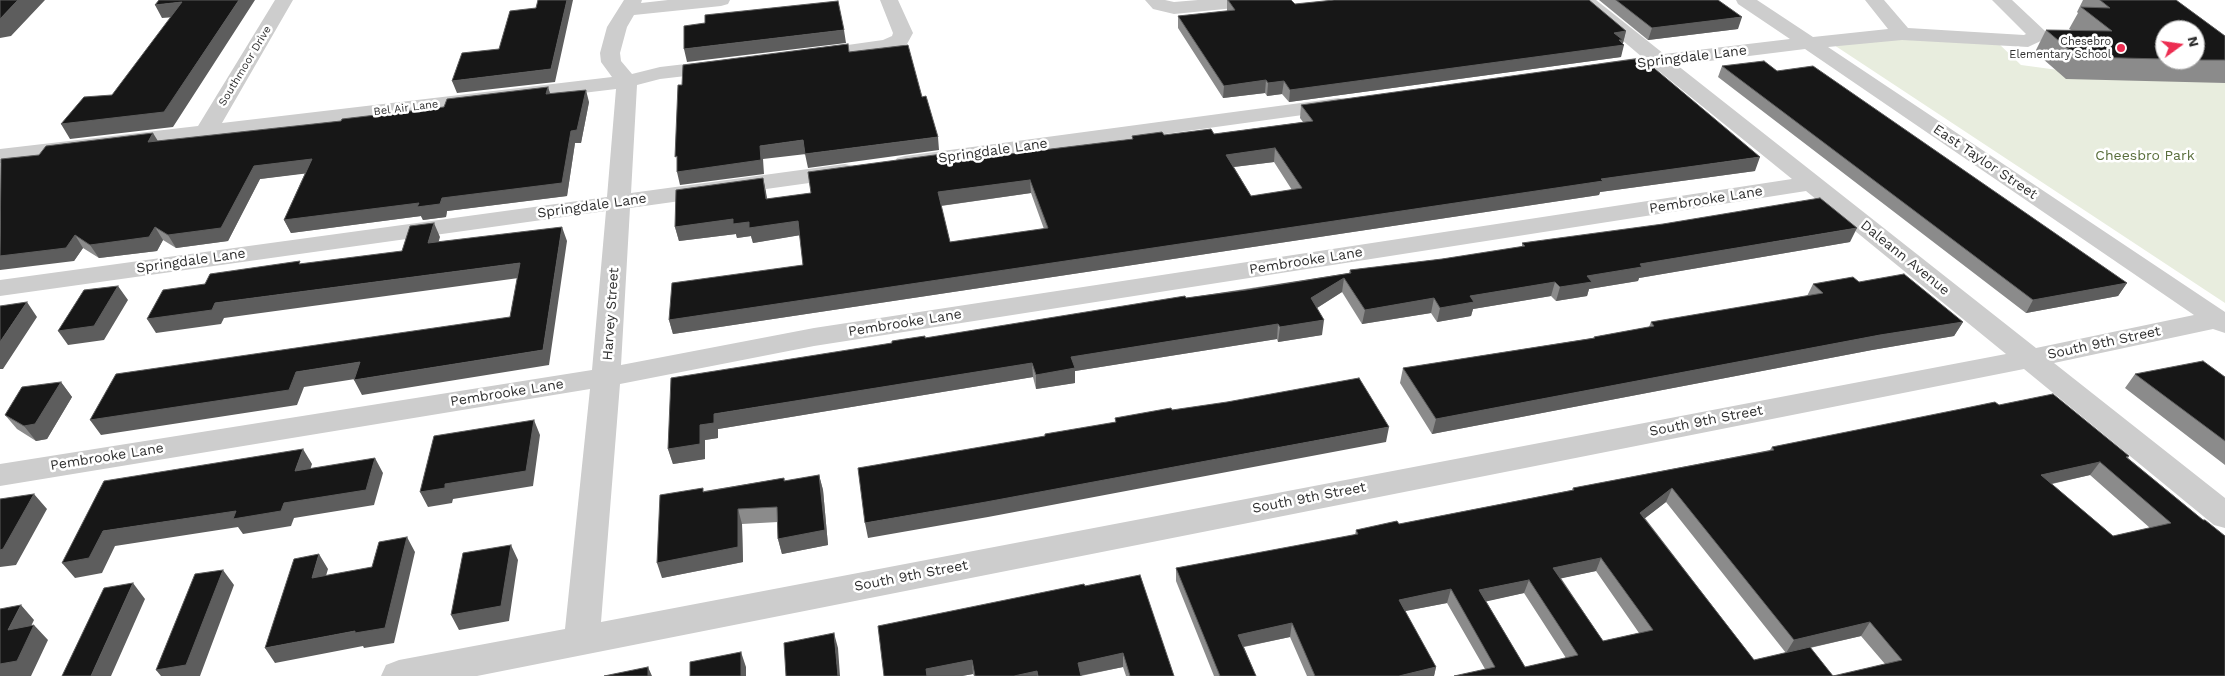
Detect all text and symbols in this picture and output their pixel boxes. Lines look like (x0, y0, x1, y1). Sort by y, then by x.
north arrow (2155, 20, 2205, 70)
street label: Southmoor Drive (216, 24, 274, 108)
place label: Chesebro Elementary School (2009, 35, 2111, 61)
text: N (2185, 35, 2203, 49)
street label: Springdale Lane (1636, 42, 1748, 72)
marker: Chesebro Elementary School (2115, 42, 2127, 54)
street label: Bel Air Lane (373, 97, 439, 119)
street label: East Taylor Street (1930, 121, 2040, 203)
street label: Springdale Lane (937, 135, 1049, 167)
park label: Cheesbro Park (2095, 148, 2195, 164)
street label: Pembrooke Lane (1648, 183, 1764, 217)
street label: Springdale Lane (536, 190, 648, 222)
street label: Daleann Avenue (1857, 217, 1953, 299)
street label: Pembrooke Lane (1248, 244, 1364, 278)
street label: Springdale Lane (135, 245, 247, 277)
street label: Harvey Street (599, 267, 623, 361)
street label: Pembrooke Lane (847, 306, 963, 340)
street label: South 9th Street (2046, 323, 2162, 363)
street label: Pembrooke Lane (449, 376, 565, 410)
street label: South 9th Street (1648, 402, 1764, 440)
street label: Pembrooke Lane (49, 440, 165, 474)
street label: South 9th Street (1251, 479, 1367, 517)
street label: South 9th Street (853, 557, 969, 595)

